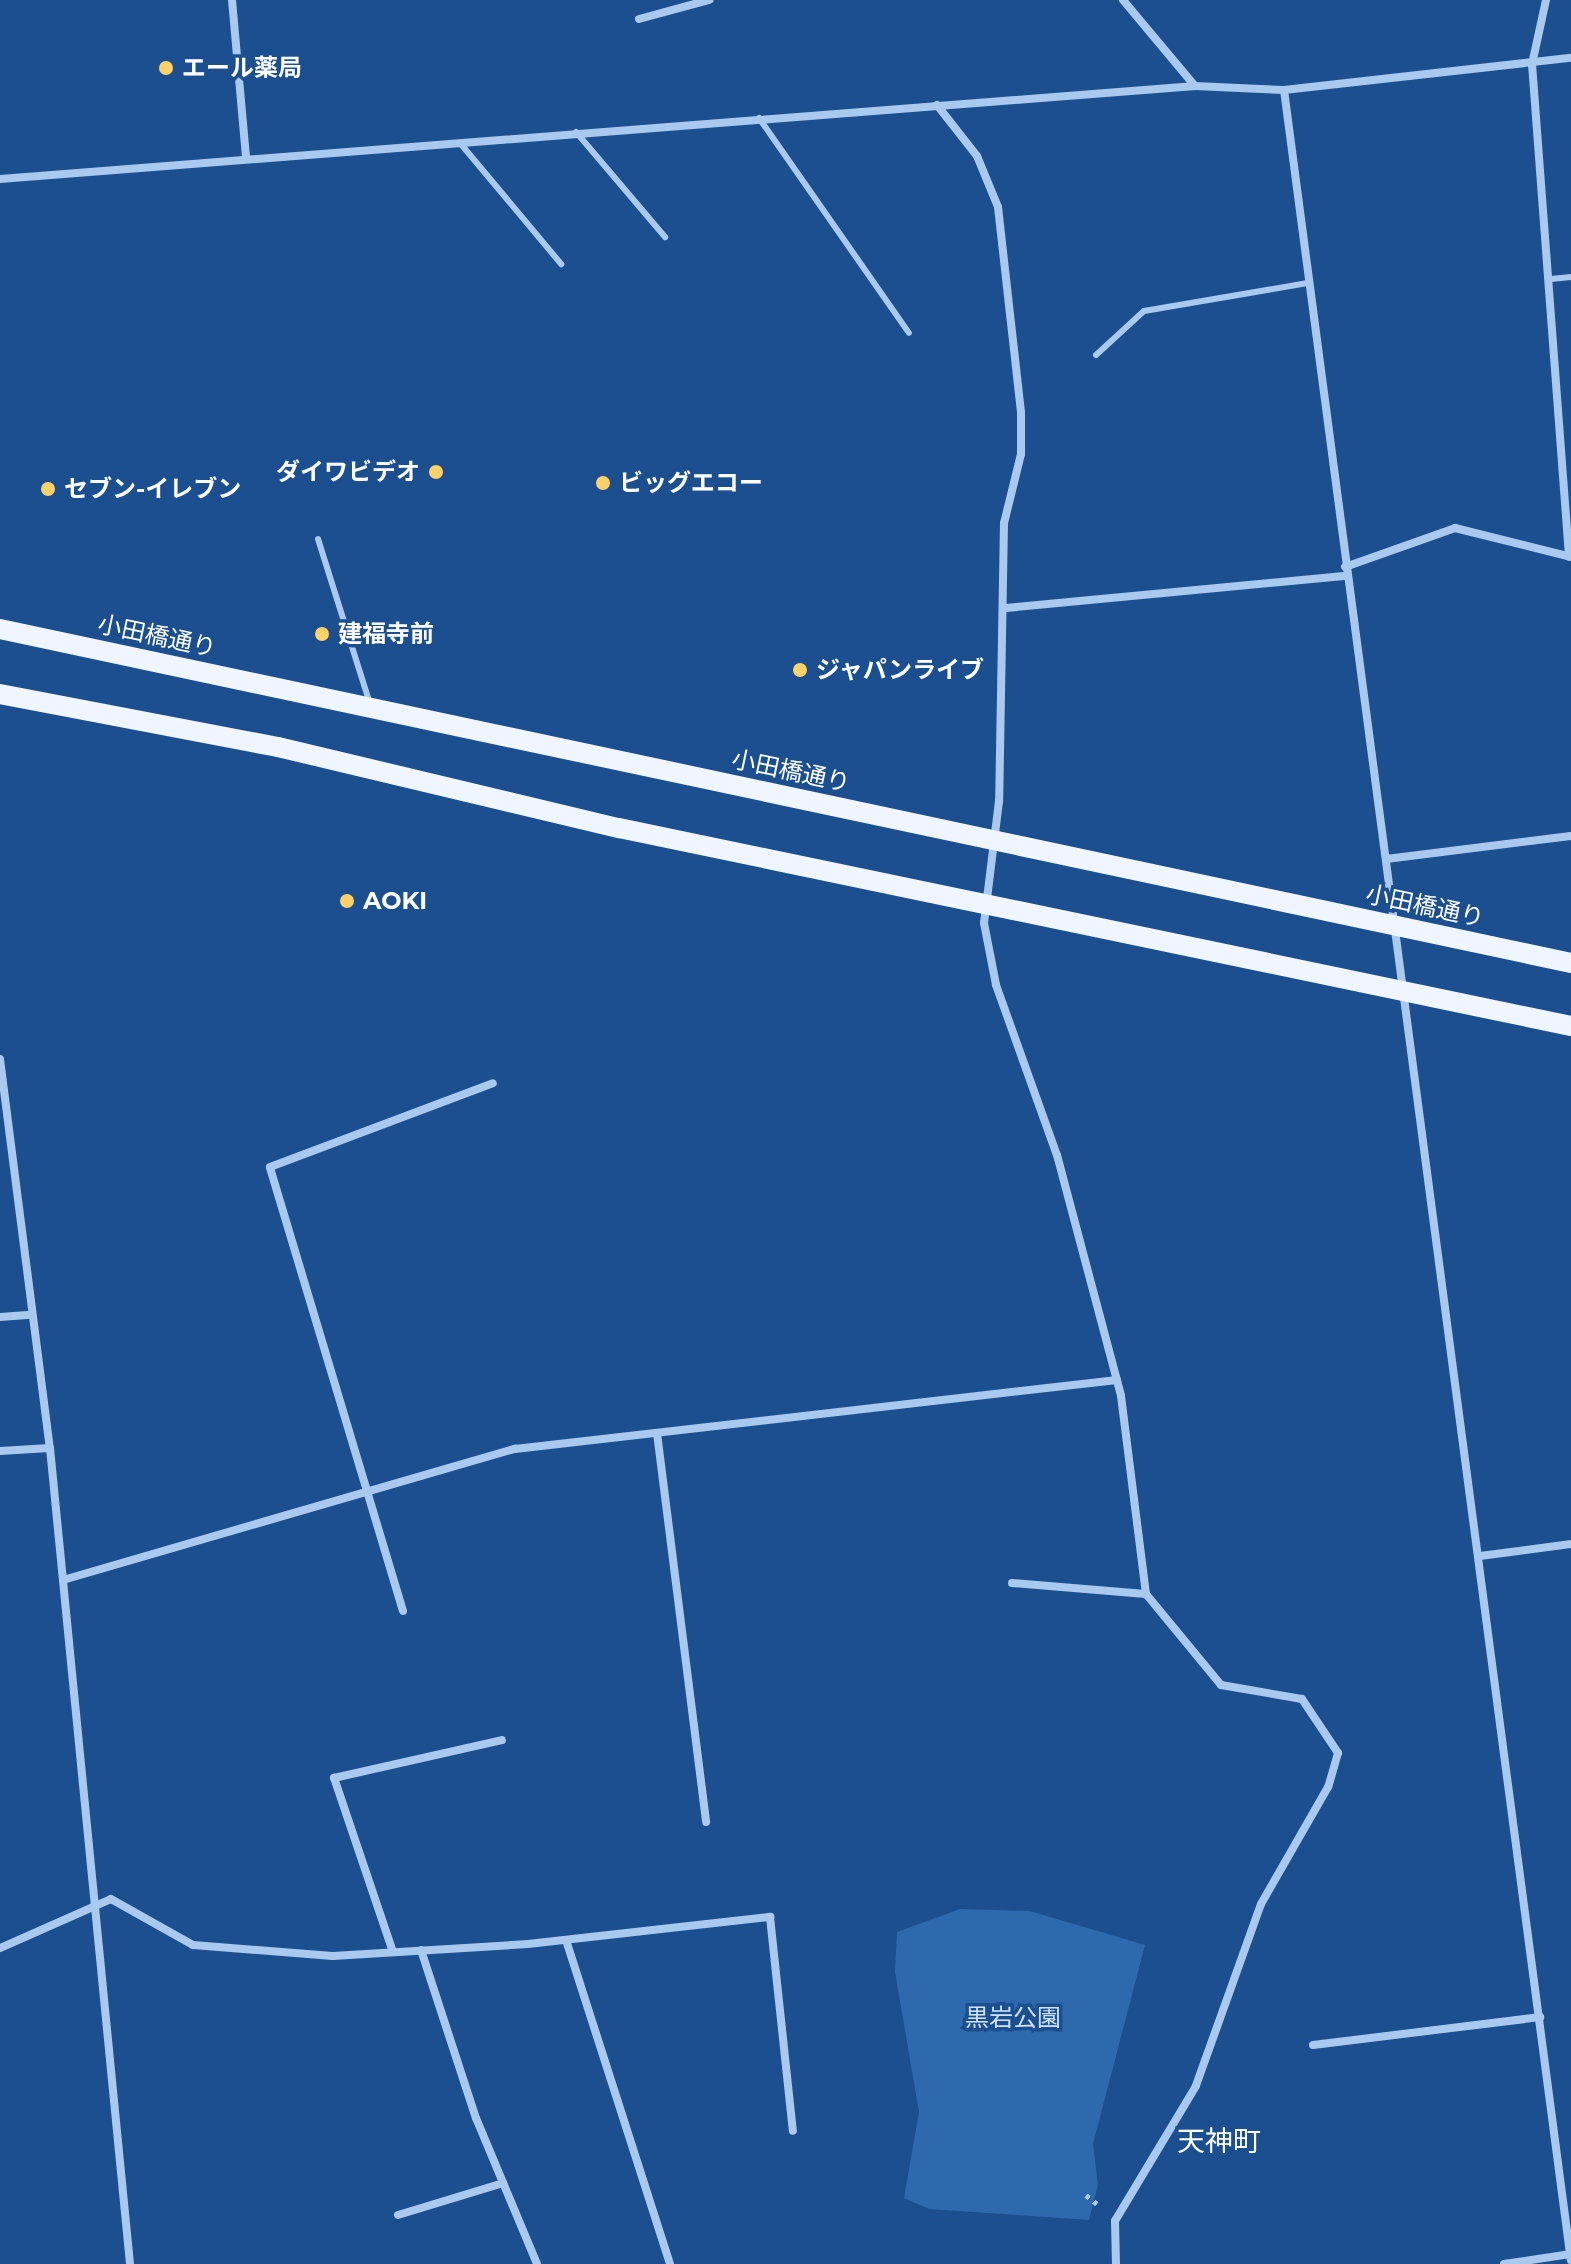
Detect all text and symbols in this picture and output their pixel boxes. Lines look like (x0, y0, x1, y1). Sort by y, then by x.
place label: エール薬局 (182, 54, 302, 82)
marker: エール薬局 (157, 59, 175, 77)
place label: ダイワビデオ (276, 458, 420, 486)
marker: ダイワビデオ (427, 463, 445, 481)
place label: ビッグエコー (619, 469, 763, 497)
marker: ビッグエコー (594, 474, 612, 492)
place label: セブン-イレブン (64, 475, 241, 503)
marker: セブン-イレブン (39, 480, 57, 498)
street label: 小田橋通り (95, 609, 219, 663)
place label: 建福寺前 (338, 620, 434, 648)
marker: 建福寺前 (313, 625, 331, 643)
place label: ジャパンライブ (816, 656, 984, 684)
marker: ジャパンライブ (791, 661, 809, 679)
street label: 小田橋通り (729, 744, 853, 798)
street label: 小田橋通り (1363, 879, 1487, 933)
place label: AOKI (363, 887, 427, 915)
marker: AOKI (338, 892, 356, 910)
park label: 黒岩公園 (965, 2004, 1061, 2032)
district label: 天神町 (1177, 2124, 1261, 2158)

